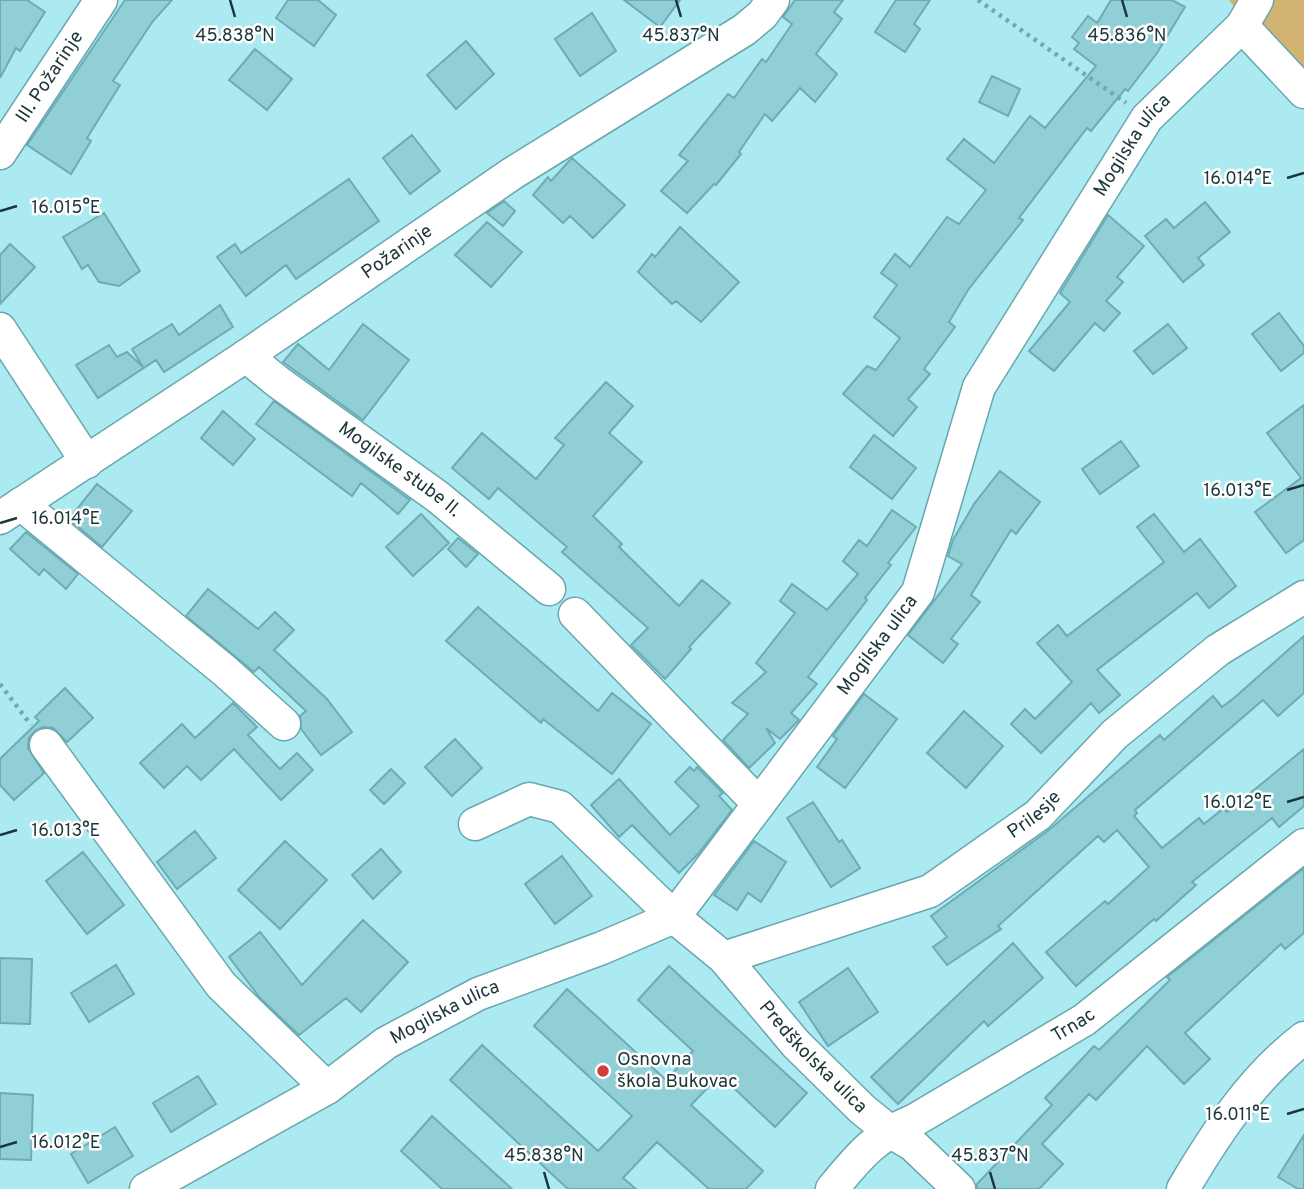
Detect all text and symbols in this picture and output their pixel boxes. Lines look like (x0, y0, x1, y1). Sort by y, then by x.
text: 45.838°N (195, 25, 275, 48)
text: 45.837°N (642, 25, 720, 48)
text: 45.836°N (1087, 25, 1167, 48)
street label: III. Požarinje (11, 26, 89, 128)
street label: Mogilska ulica (1089, 89, 1176, 201)
text: 16.014°E (1204, 168, 1272, 191)
text: 16.015°E (31, 197, 101, 220)
street label: Požarinje (357, 220, 437, 285)
street label: Mogilske stube II. (333, 417, 466, 523)
text: 16.013°E (1204, 480, 1272, 503)
text: 16.014°E (32, 508, 100, 531)
street label: Mogilska ulica (832, 590, 923, 700)
street label: Prilesje (1003, 786, 1067, 845)
text: 16.012°E (1204, 792, 1272, 815)
text: 16.013°E (32, 820, 100, 843)
street label: Mogilska ulica (386, 975, 503, 1050)
street label: Predškolska ulica (753, 996, 872, 1119)
street label: Trnac (1047, 1003, 1101, 1048)
place label: Osnovna škola Bukovac (617, 1048, 738, 1094)
marker: Osnovna škola Bukovac (595, 1063, 611, 1079)
text: 16.011°E (1206, 1104, 1270, 1127)
text: 16.012°E (32, 1132, 100, 1155)
text: 45.838°N (504, 1145, 584, 1168)
text: 45.837°N (951, 1145, 1029, 1168)

